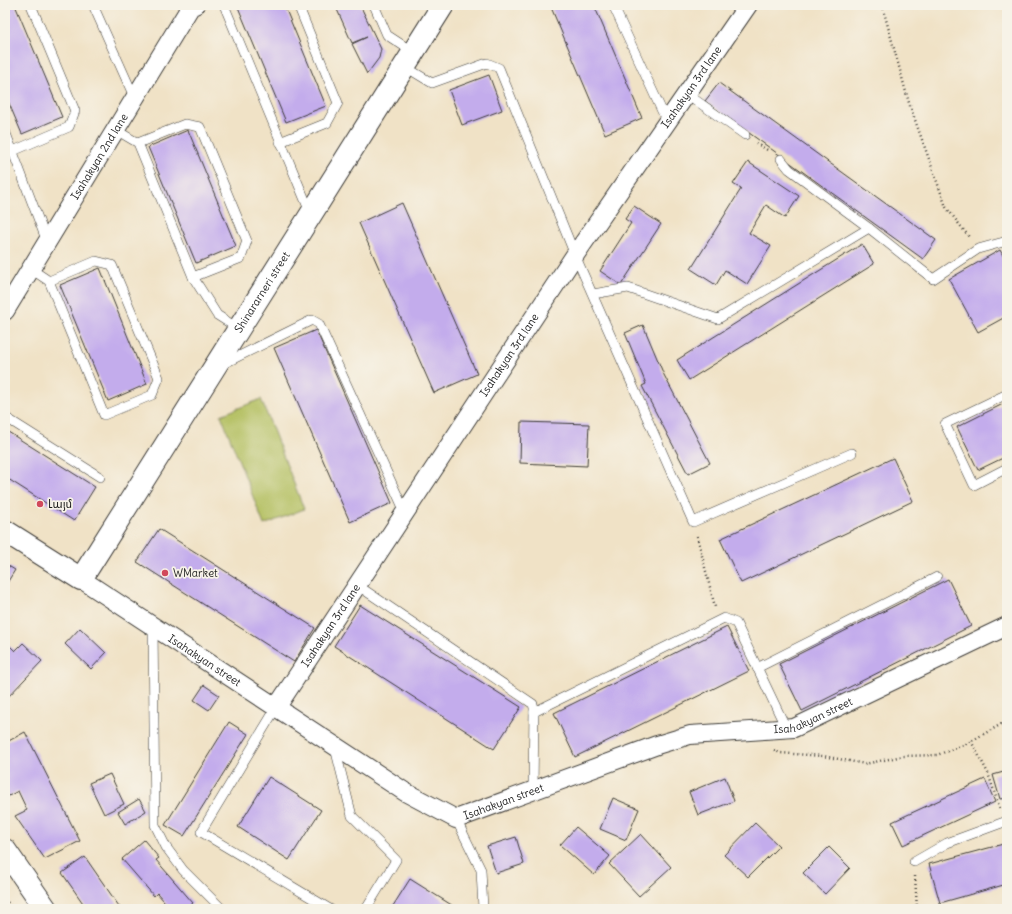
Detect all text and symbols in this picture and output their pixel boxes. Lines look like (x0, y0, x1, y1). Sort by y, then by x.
street label: Isahakyan 3rd lane (658, 43, 725, 131)
street label: Isahakyan 2nd lane (68, 111, 131, 202)
street label: Shinararneri street (231, 249, 293, 335)
street label: Isahakyan 3rd lane (477, 311, 542, 399)
place label: Լայմ (48, 497, 73, 511)
marker: Լայմ (35, 499, 45, 509)
place label: WMarket (173, 566, 218, 580)
marker: WMarket (160, 568, 170, 578)
street label: Isahakyan 3rd lane (298, 581, 363, 670)
street label: Isahakyan street (166, 631, 244, 689)
street label: Isahakyan street (773, 694, 855, 736)
street label: Isahakyan street (461, 780, 546, 823)

